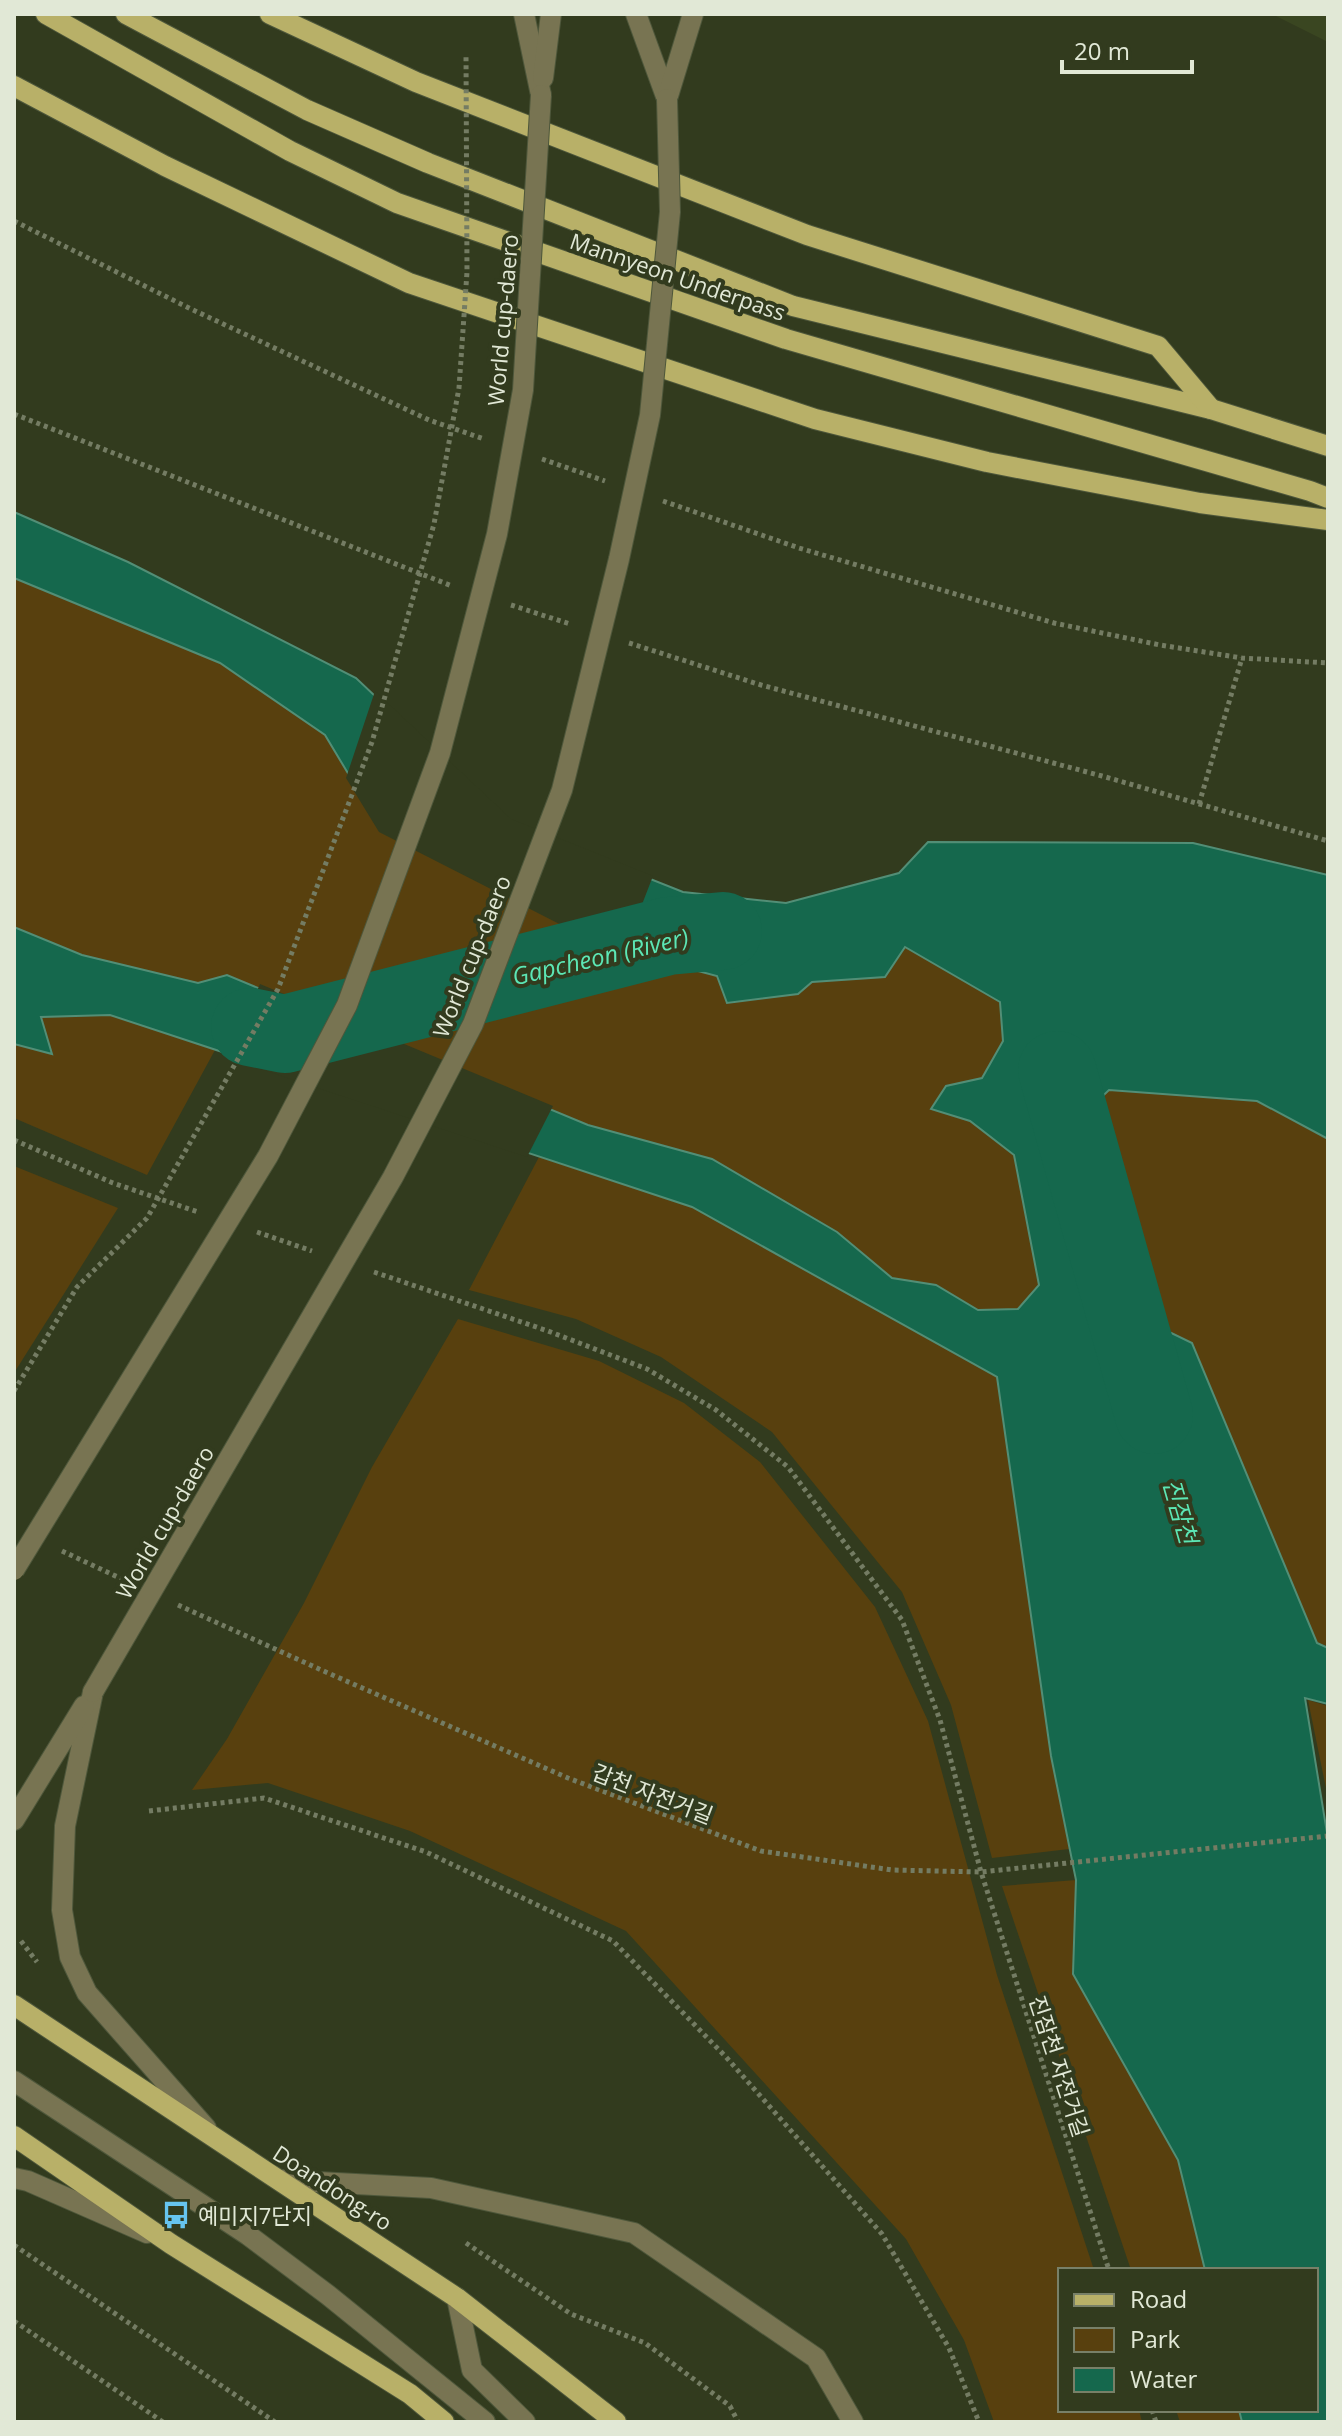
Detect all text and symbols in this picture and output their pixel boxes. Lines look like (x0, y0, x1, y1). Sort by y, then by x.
scale bar (1062, 24, 1192, 74)
text: 20 m (1074, 34, 1130, 67)
street label: Mannyeon Underpass (566, 225, 790, 327)
street label: World cup-daero (480, 233, 524, 407)
street label: World cup-daero (425, 871, 517, 1041)
water label: Gapcheon (River) (509, 920, 691, 992)
street label: World cup-daero (108, 1440, 220, 1604)
water label: 진잠천 (1156, 1475, 1207, 1550)
street label: 갑천 자전거길 (588, 1756, 718, 1830)
street label: 진잠천 자전거길 (1023, 1991, 1097, 2141)
street label: Doandong-ro (268, 2137, 398, 2237)
bus stop icon: 예미지7단지 (161, 2200, 191, 2230)
place label: 예미지7단지 (198, 2200, 312, 2230)
legend (1058, 2268, 1318, 2412)
text: Road (1130, 2282, 1187, 2315)
text: Park (1130, 2322, 1181, 2355)
text: Water (1130, 2362, 1198, 2395)

